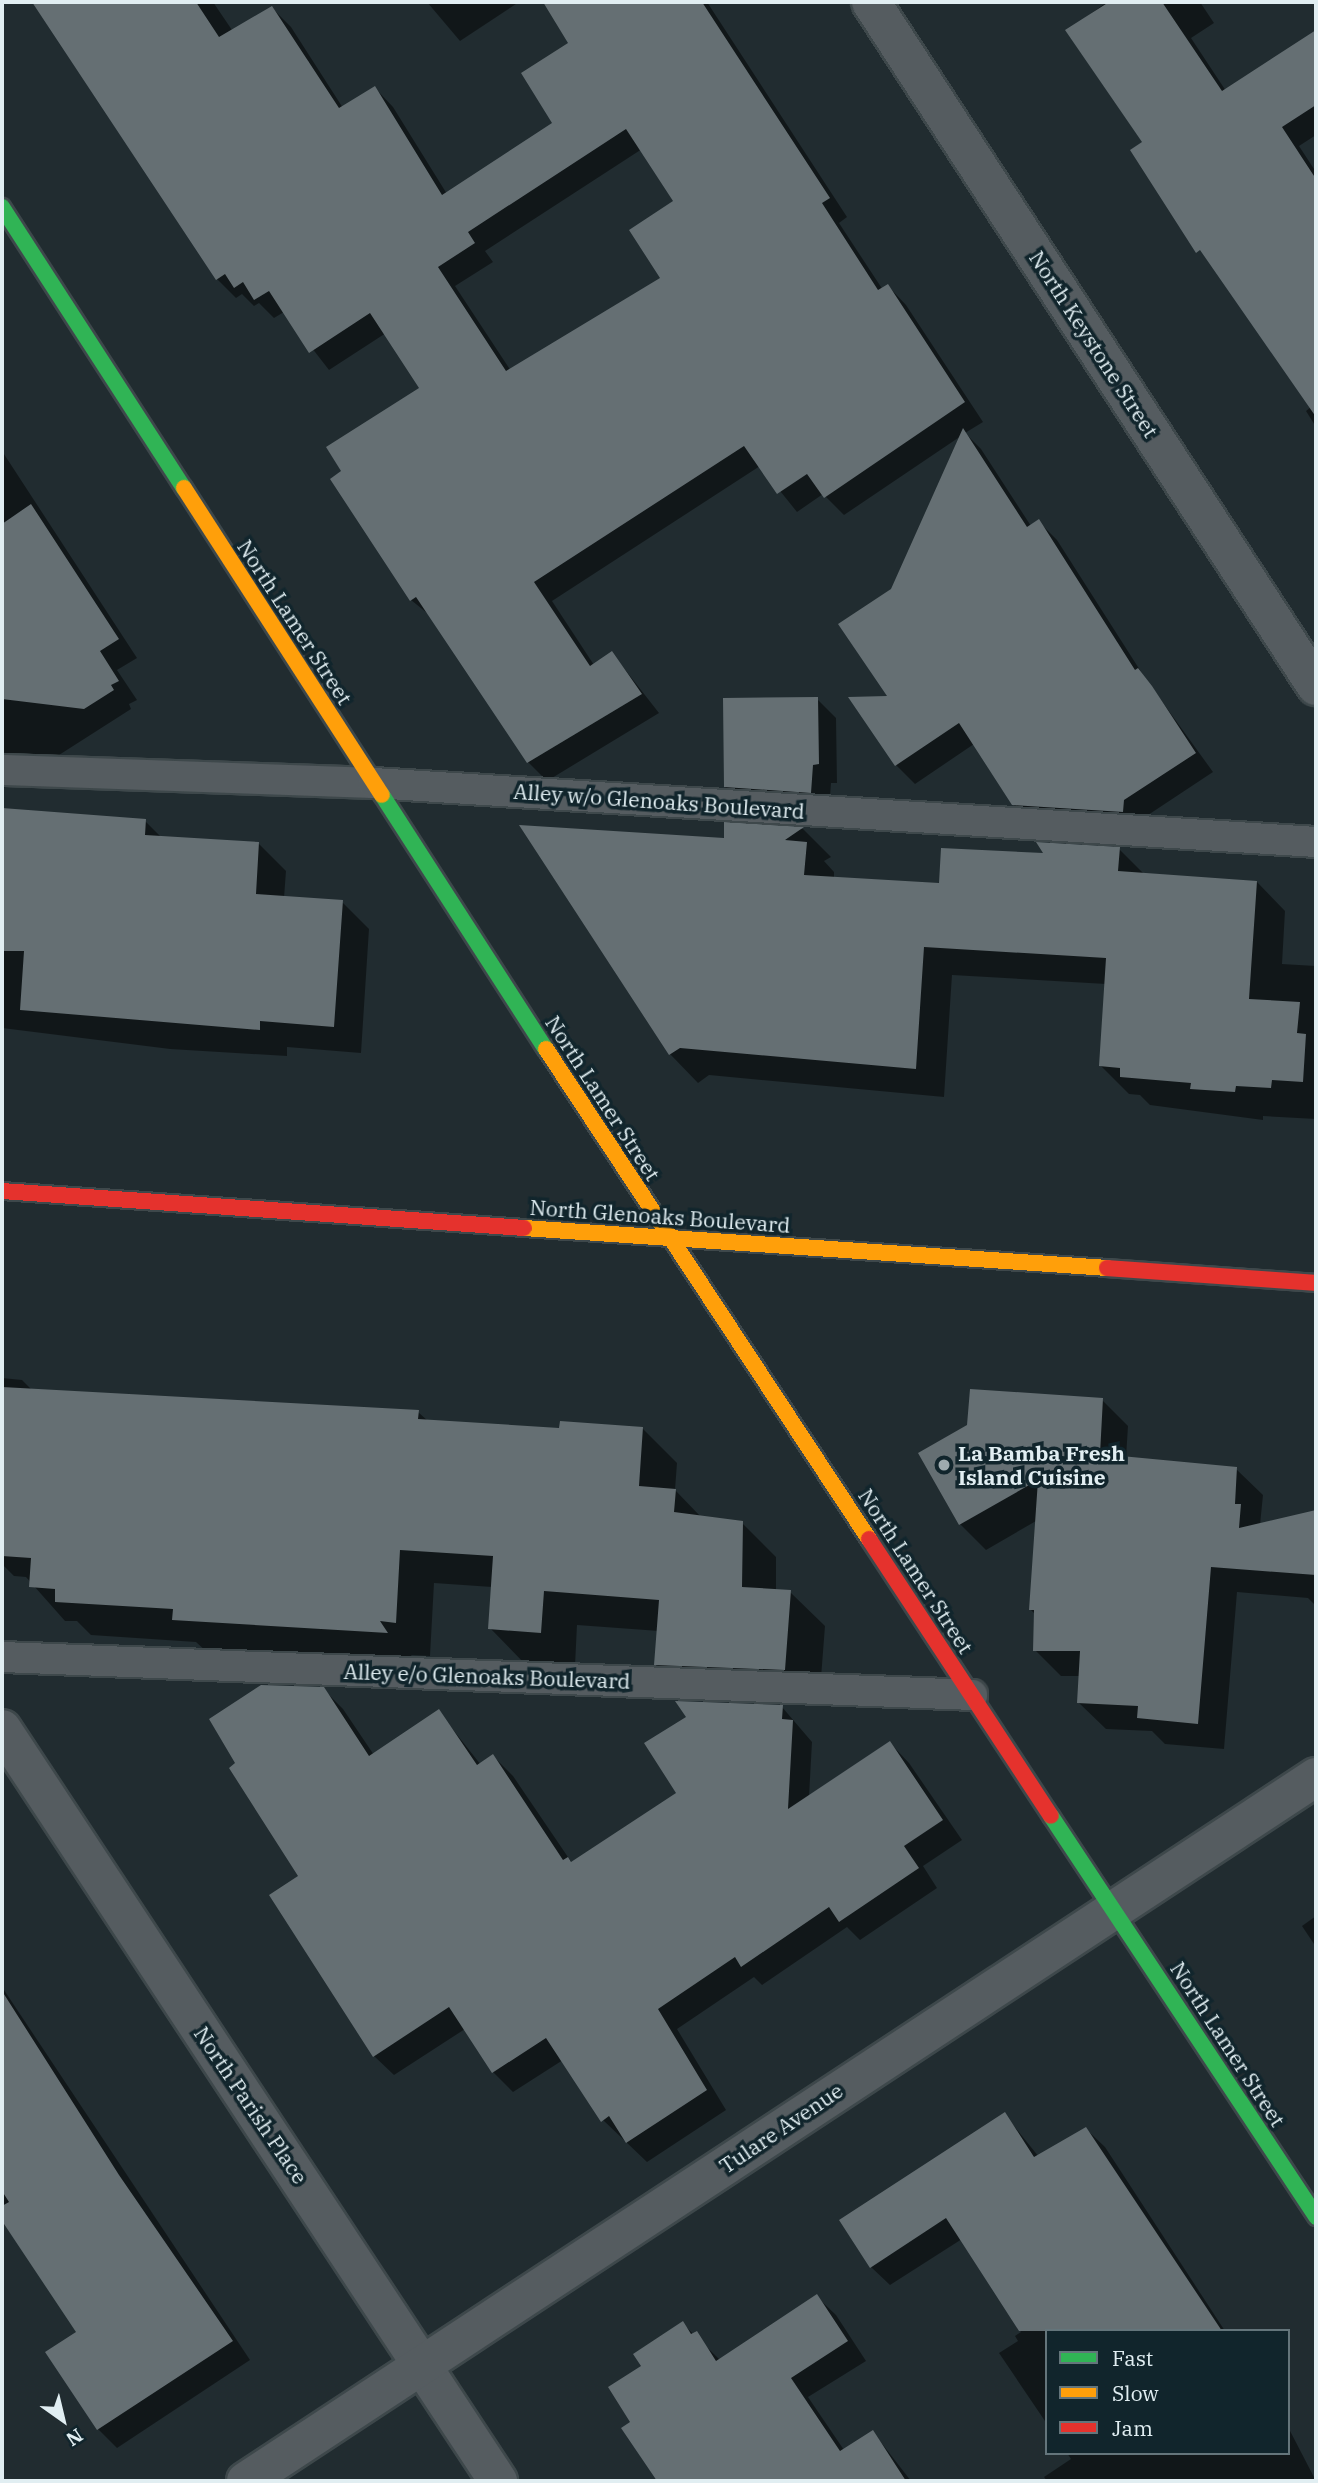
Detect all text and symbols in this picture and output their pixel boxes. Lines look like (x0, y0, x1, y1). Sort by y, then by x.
street label: North Keystone Street (1024, 246, 1164, 442)
street label: North Lamer Street (232, 535, 358, 709)
street label: Alley w/o Glenoaks Boulevard (513, 778, 805, 824)
street label: North Lamer Street (540, 1011, 666, 1185)
street label: North Glenoaks Boulevard (529, 1194, 791, 1238)
place label: La Bamba Fresh Island Cuisine (958, 1440, 1125, 1490)
marker: La Bamba Fresh Island Cuisine (936, 1457, 952, 1473)
street label: North Lamer Street (853, 1484, 979, 1658)
street label: Alley e/o Glenoaks Boulevard (343, 1658, 631, 1694)
street label: North Lamer Street (1165, 1957, 1291, 2131)
street label: North Parish Place (189, 2022, 313, 2188)
street label: Tulare Avenue (715, 2077, 847, 2179)
legend (1045, 2329, 1290, 2455)
text: Fast (1112, 2344, 1153, 2372)
text: Slow (1112, 2379, 1159, 2407)
north arrow (28, 2385, 98, 2455)
text: Jam (1112, 2414, 1153, 2442)
text: N (62, 2423, 88, 2452)

